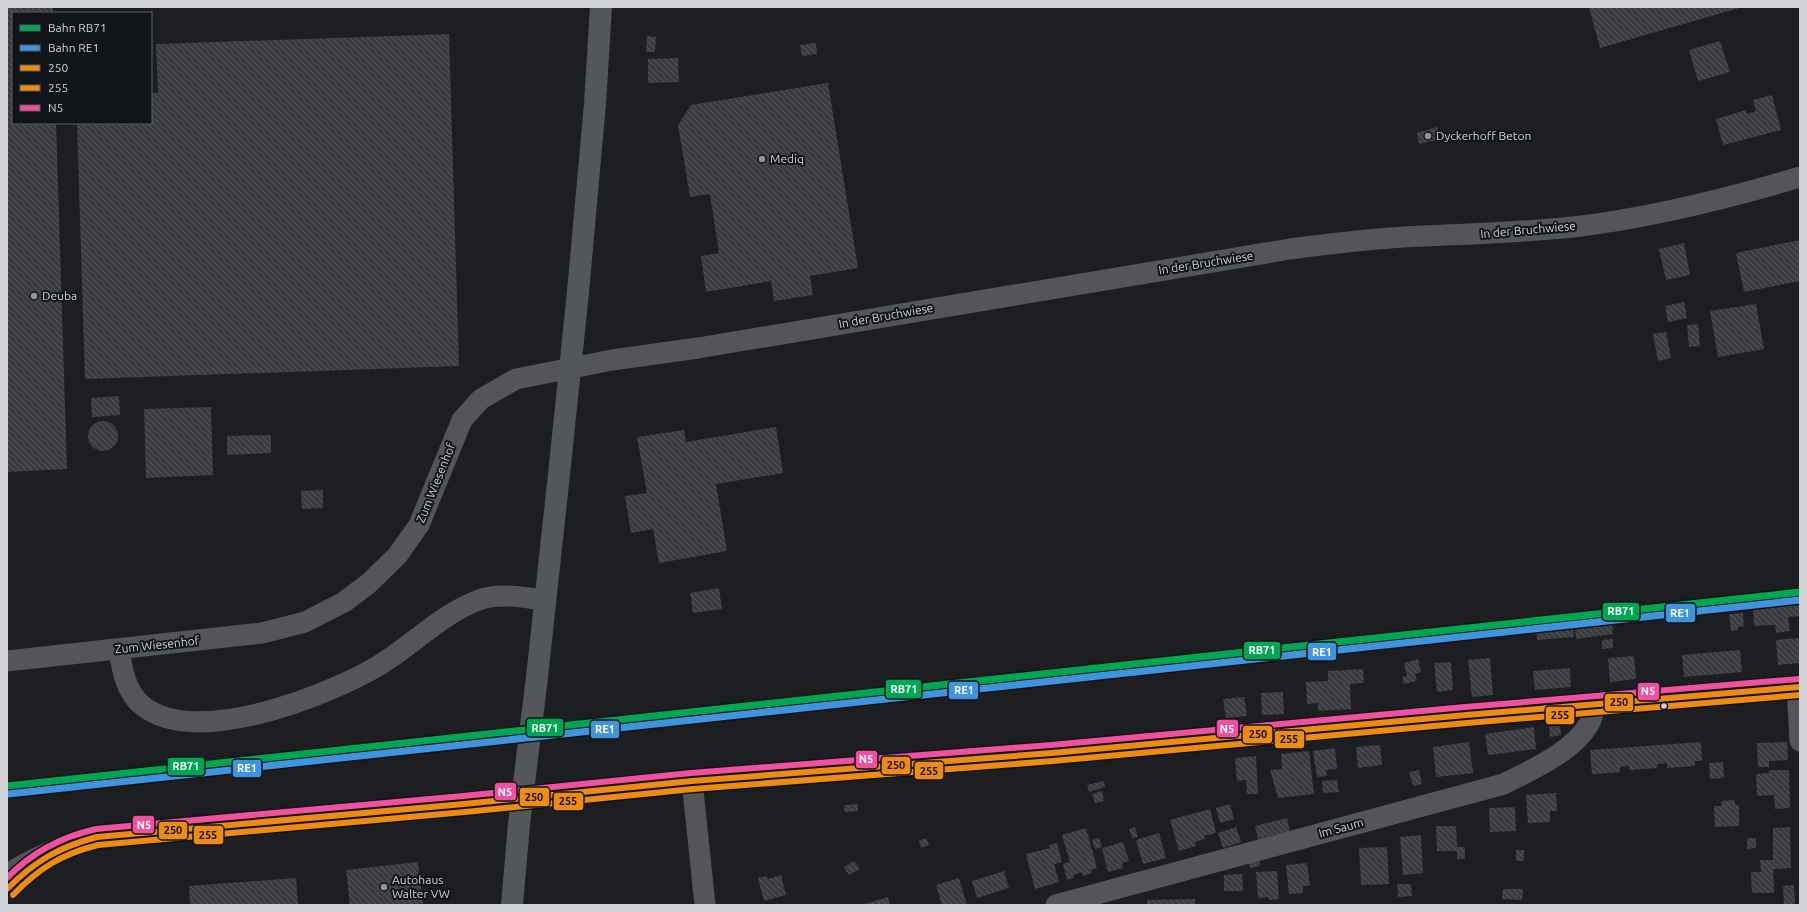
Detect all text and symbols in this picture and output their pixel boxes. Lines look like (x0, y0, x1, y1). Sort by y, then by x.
legend (12, 12, 152, 124)
text: Bahn RB71 (48, 21, 107, 34)
text: Bahn RE1 (48, 41, 99, 54)
text: 250 (48, 61, 69, 74)
text: 255 (48, 81, 68, 94)
text: N5 (48, 101, 63, 114)
place label: Dyckerhoff Beton (1436, 129, 1531, 142)
marker: Dyckerhoff Beton (1423, 131, 1433, 141)
place label: Mediq (770, 152, 804, 165)
marker: Mediq (757, 154, 767, 164)
street label: In der Bruchwiese (1480, 219, 1576, 240)
street label: In der Bruchwiese (1158, 249, 1254, 276)
place label: Deuba (42, 289, 77, 302)
marker: Deuba (29, 291, 39, 301)
street label: In der Bruchwiese (838, 301, 934, 330)
street label: Zum Wiesenhof (414, 441, 458, 525)
line badge: RB71 (1602, 602, 1640, 621)
line badge: RE1 (1665, 603, 1696, 623)
text: RB71 (1608, 605, 1634, 617)
text: RE1 (1670, 607, 1690, 619)
street label: Zum Wiesenhof (114, 634, 200, 655)
line badge: RB71 (1243, 641, 1281, 660)
line badge: RE1 (1307, 642, 1337, 661)
text: RB71 (1249, 644, 1275, 656)
text: RE1 (1312, 646, 1332, 658)
line badge: RB71 (885, 679, 922, 699)
line badge: RE1 (948, 681, 979, 700)
line badge: N5 (1637, 682, 1660, 701)
text: RB71 (891, 683, 917, 695)
text: RE1 (954, 684, 974, 696)
text: N5 (1641, 685, 1655, 697)
line badge: 250 (1604, 693, 1634, 712)
text: 250 (1610, 696, 1628, 708)
unlabelled marker (1659, 701, 1669, 711)
line badge: 255 (1545, 706, 1575, 725)
text: 255 (1551, 709, 1569, 721)
line badge: RB71 (526, 718, 564, 737)
line badge: N5 (1216, 719, 1239, 738)
line badge: RE1 (590, 720, 620, 739)
text: RB71 (532, 722, 558, 734)
text: RE1 (595, 723, 615, 735)
text: N5 (1220, 723, 1234, 735)
line badge: 250 (1242, 725, 1273, 744)
text: 250 (1249, 728, 1267, 740)
line badge: 255 (1274, 730, 1305, 749)
text: 255 (1280, 733, 1298, 745)
line badge: N5 (855, 750, 878, 769)
text: N5 (859, 753, 873, 765)
line badge: 250 (881, 756, 911, 775)
line badge: RB71 (167, 757, 205, 776)
line badge: RE1 (232, 759, 262, 778)
text: 250 (887, 759, 905, 771)
text: RB71 (173, 760, 199, 772)
line badge: 255 (914, 761, 944, 780)
text: RE1 (237, 762, 257, 774)
text: 255 (920, 765, 938, 777)
line badge: N5 (494, 782, 517, 801)
text: N5 (498, 786, 512, 798)
line badge: 250 (519, 787, 550, 807)
text: 250 (525, 791, 543, 803)
line badge: 255 (553, 792, 584, 811)
text: 255 (559, 795, 577, 807)
line badge: N5 (132, 815, 155, 834)
street label: Im Saum (1317, 815, 1365, 840)
text: N5 (137, 819, 151, 831)
line badge: 250 (158, 821, 188, 840)
text: 250 (164, 824, 182, 836)
line badge: 255 (193, 825, 224, 845)
text: 255 (199, 829, 217, 841)
place label: Autohaus Walter VW (392, 873, 450, 900)
marker: Autohaus Walter VW (379, 882, 389, 892)

